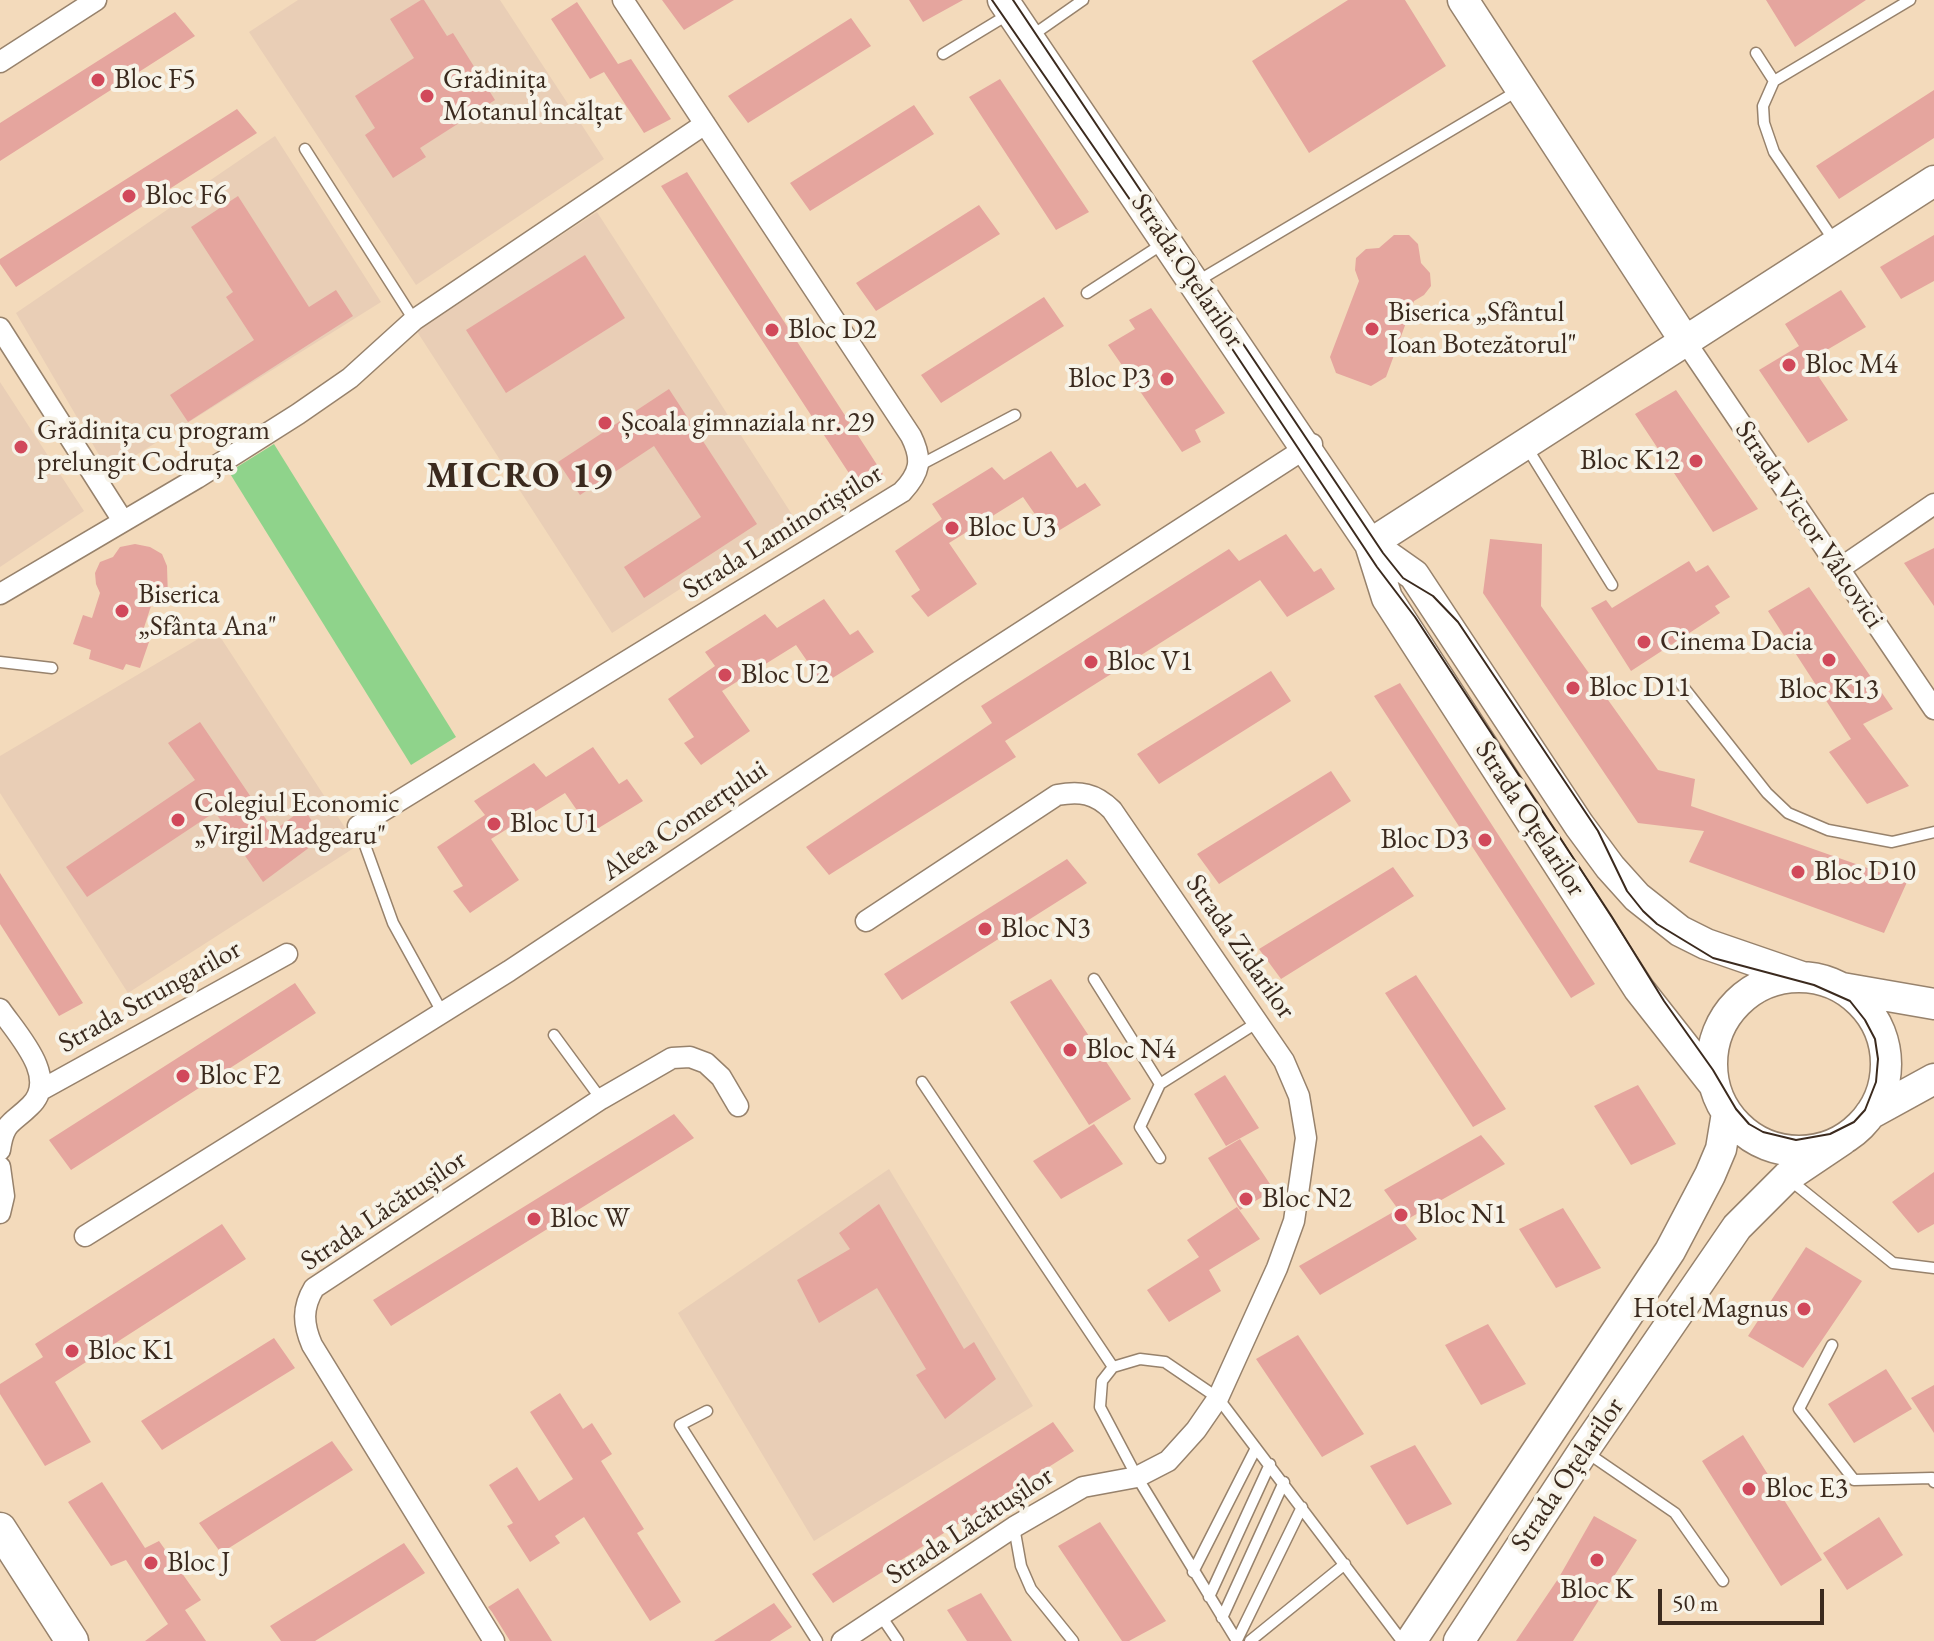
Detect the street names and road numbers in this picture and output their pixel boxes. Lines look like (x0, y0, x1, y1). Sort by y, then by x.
street label: Strada Oțelarilor (1123, 188, 1251, 354)
street label: Strada Victor Vâlcovici (1727, 415, 1891, 635)
street label: Strada Laminoriștilor (677, 457, 889, 607)
street label: Strada Oțelarilor (1467, 735, 1593, 903)
street label: Aleea Comerțului (596, 753, 774, 889)
street label: Strada Zidarilor (1178, 868, 1302, 1026)
street label: Strada Strungarilor (53, 933, 247, 1061)
street label: Strada Lăcătușilor (295, 1143, 473, 1279)
street label: Strada Oțelarilor (1504, 1392, 1632, 1558)
street label: Strada Lăcătușilor (880, 1460, 1060, 1592)

